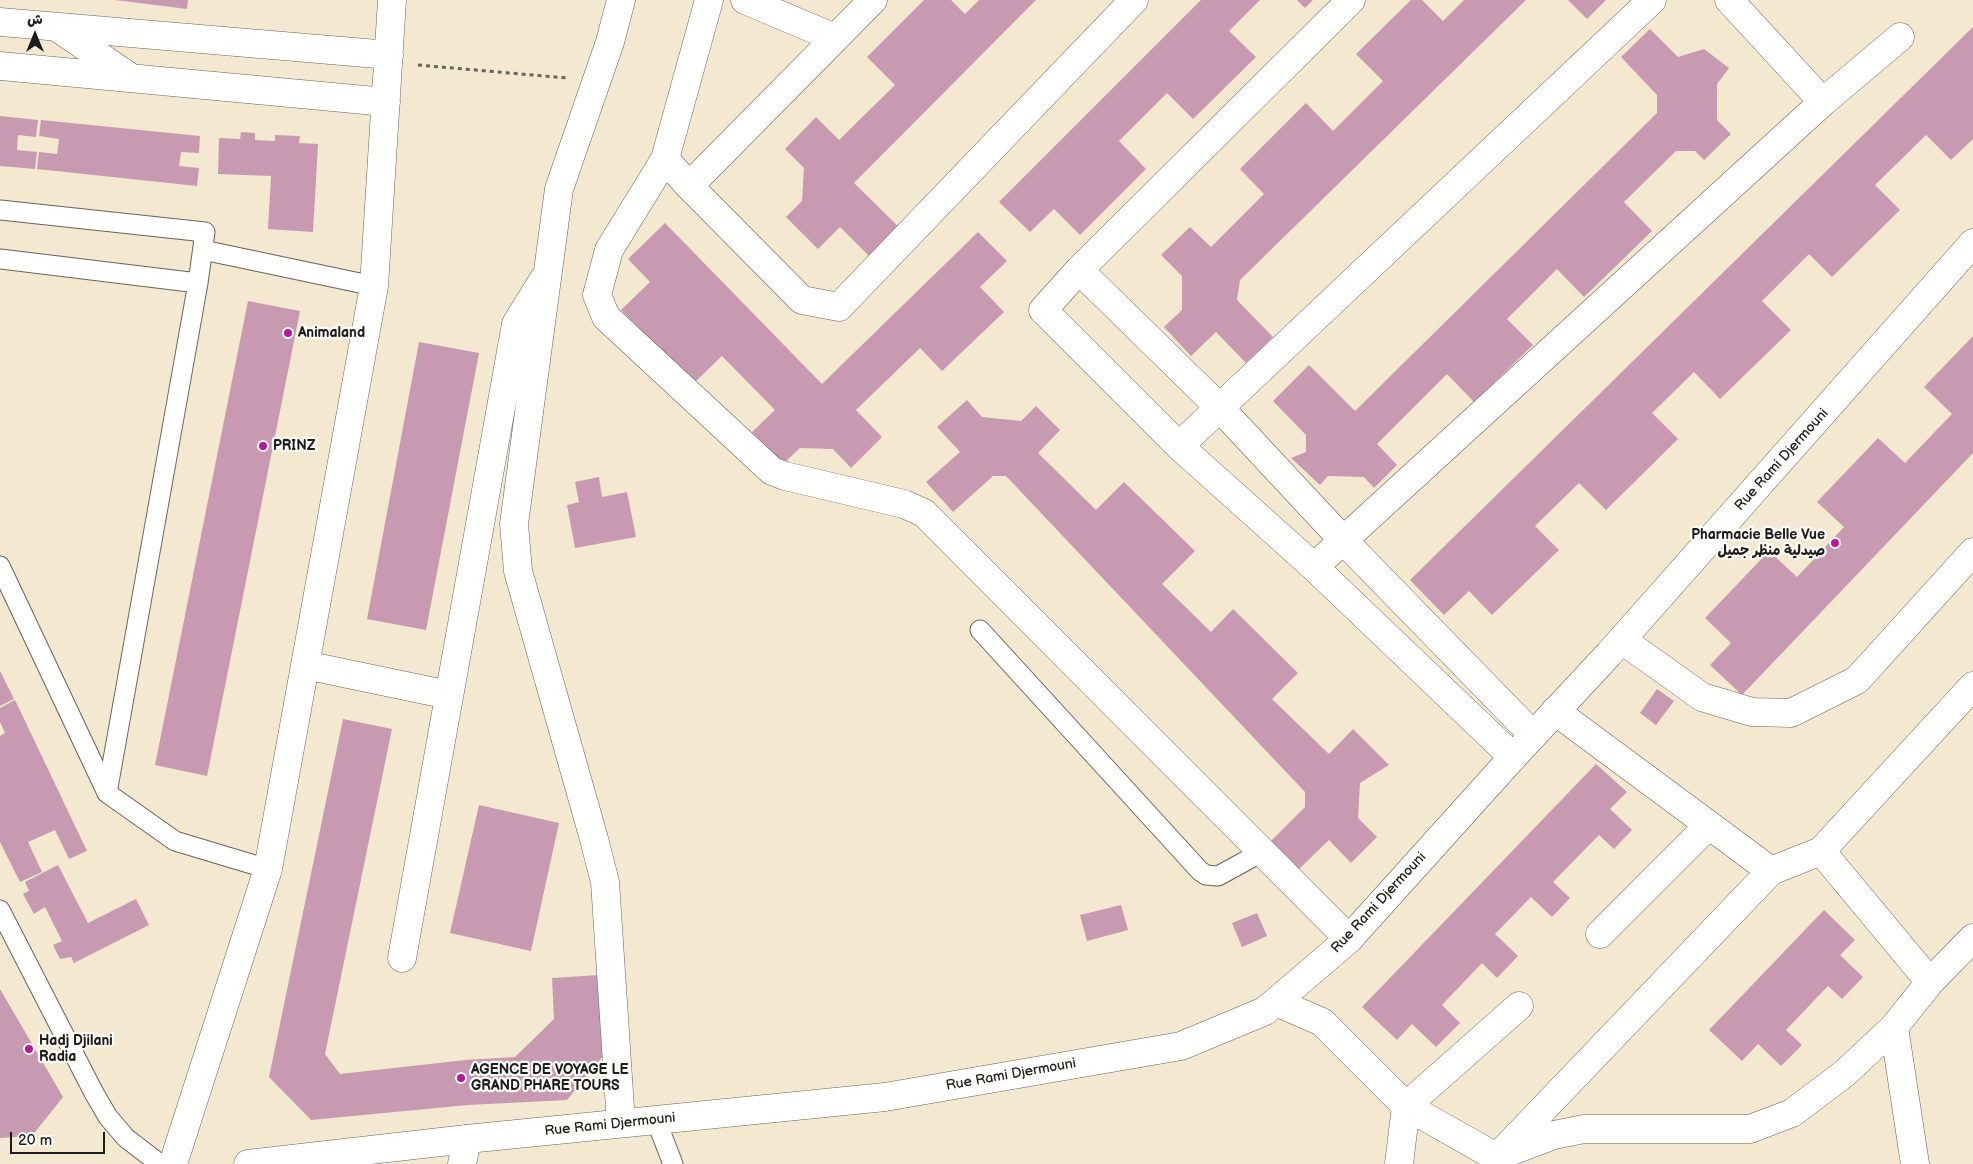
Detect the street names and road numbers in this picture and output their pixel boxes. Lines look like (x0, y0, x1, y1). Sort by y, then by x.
street label: Rue Rami Djermouni (1732, 405, 1832, 515)
street label: Rue Rami Djermouni (1328, 849, 1430, 957)
street label: Rue Rami Djermouni (945, 1055, 1077, 1095)
street label: Rue Rami Djermouni (544, 1110, 676, 1140)

